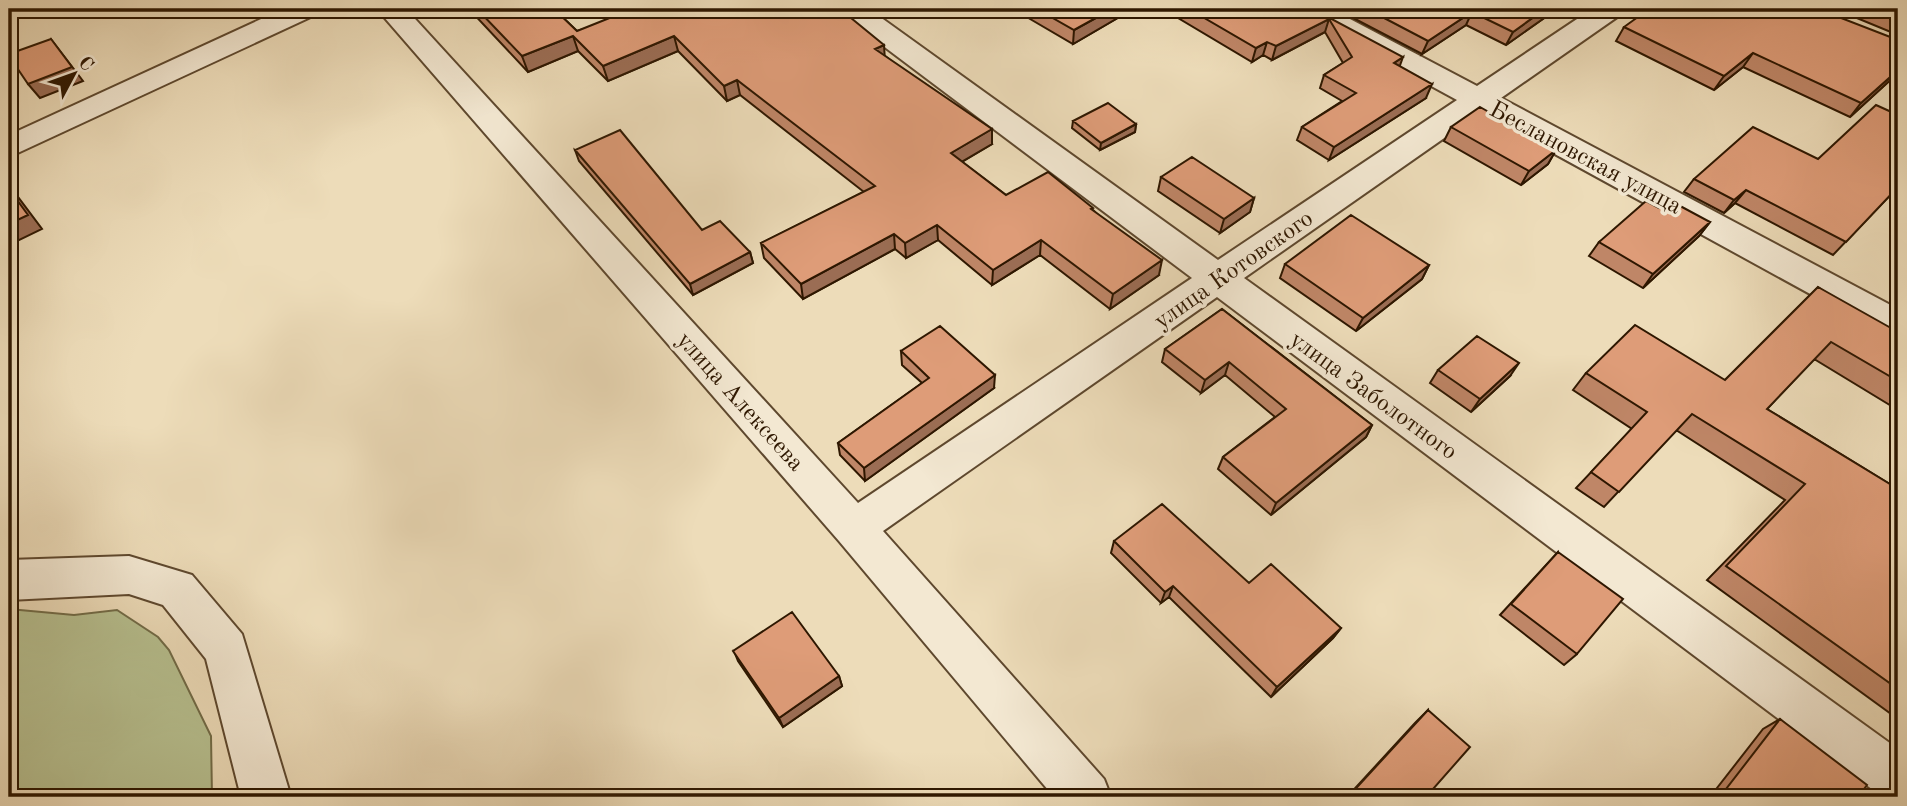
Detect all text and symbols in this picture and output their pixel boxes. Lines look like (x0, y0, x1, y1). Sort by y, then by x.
north arrow (38, 38, 108, 108)
text: С (74, 54, 96, 75)
street label: Беслановская улица (1485, 98, 1685, 220)
street label: улица Котовского (1150, 207, 1318, 334)
street label: улица Алексеева (671, 328, 808, 476)
street label: улица Заболотного (1285, 328, 1461, 465)

